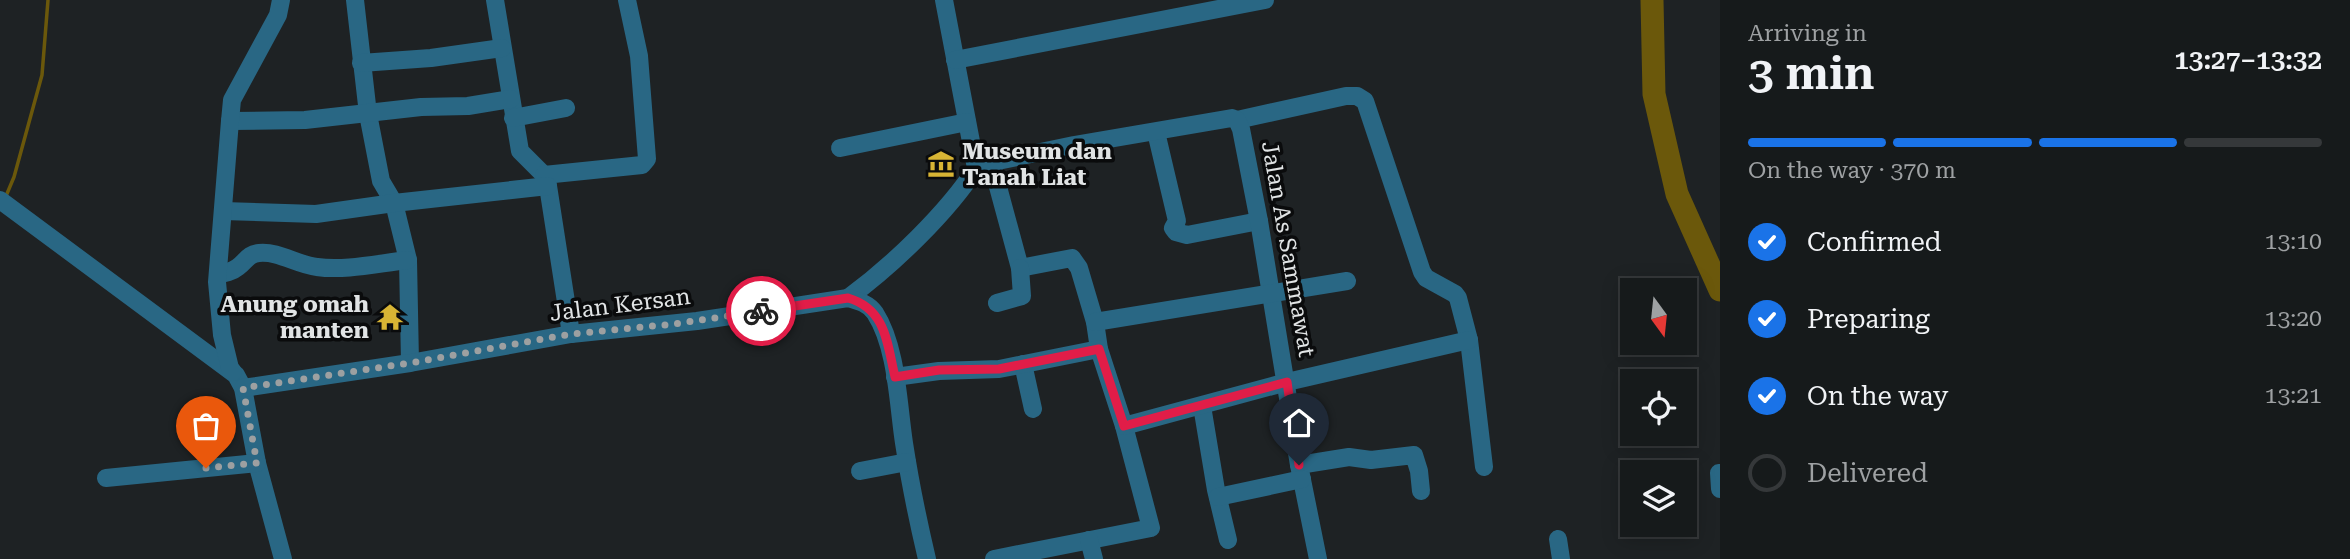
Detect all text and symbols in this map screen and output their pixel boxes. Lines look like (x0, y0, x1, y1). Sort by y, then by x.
text: Arriving in (1748, 20, 1867, 47)
text: 13:27–13:32 (2174, 45, 2322, 75)
text: 3 min (1748, 46, 1875, 100)
place label: Museum dan Tanah Liat (962, 138, 1113, 191)
street label: Jalan As Sammawat (1256, 139, 1320, 359)
museum icon: Museum dan Tanah Liat (926, 149, 956, 179)
text: On the way · 370 m (1748, 157, 1956, 184)
icon: check (1748, 223, 1786, 261)
text: Confirmed (1807, 227, 1942, 257)
text: 13:10 (2265, 228, 2322, 255)
courier (726, 276, 796, 346)
north arrow (1620, 278, 1698, 355)
map controls (1620, 278, 1697, 537)
street label: Jalan Kersan (548, 283, 692, 327)
place label: Anung omah manten (221, 291, 370, 344)
icon: bike (742, 292, 780, 330)
icon: check (1748, 300, 1786, 338)
temple icon: Anung omah manten (375, 302, 405, 332)
text: Preparing (1807, 304, 1930, 334)
text: 13:20 (2265, 305, 2322, 332)
button: locate (1620, 369, 1697, 446)
icon: check (1748, 377, 1786, 415)
text: On the way (1807, 381, 1948, 411)
text: 13:21 (2265, 382, 2322, 409)
pin (1269, 393, 1329, 465)
pin (176, 396, 236, 468)
icon: home (1280, 404, 1318, 442)
icon: bag (187, 407, 225, 445)
text: Delivered (1807, 458, 1928, 488)
button: layers (1620, 460, 1697, 537)

